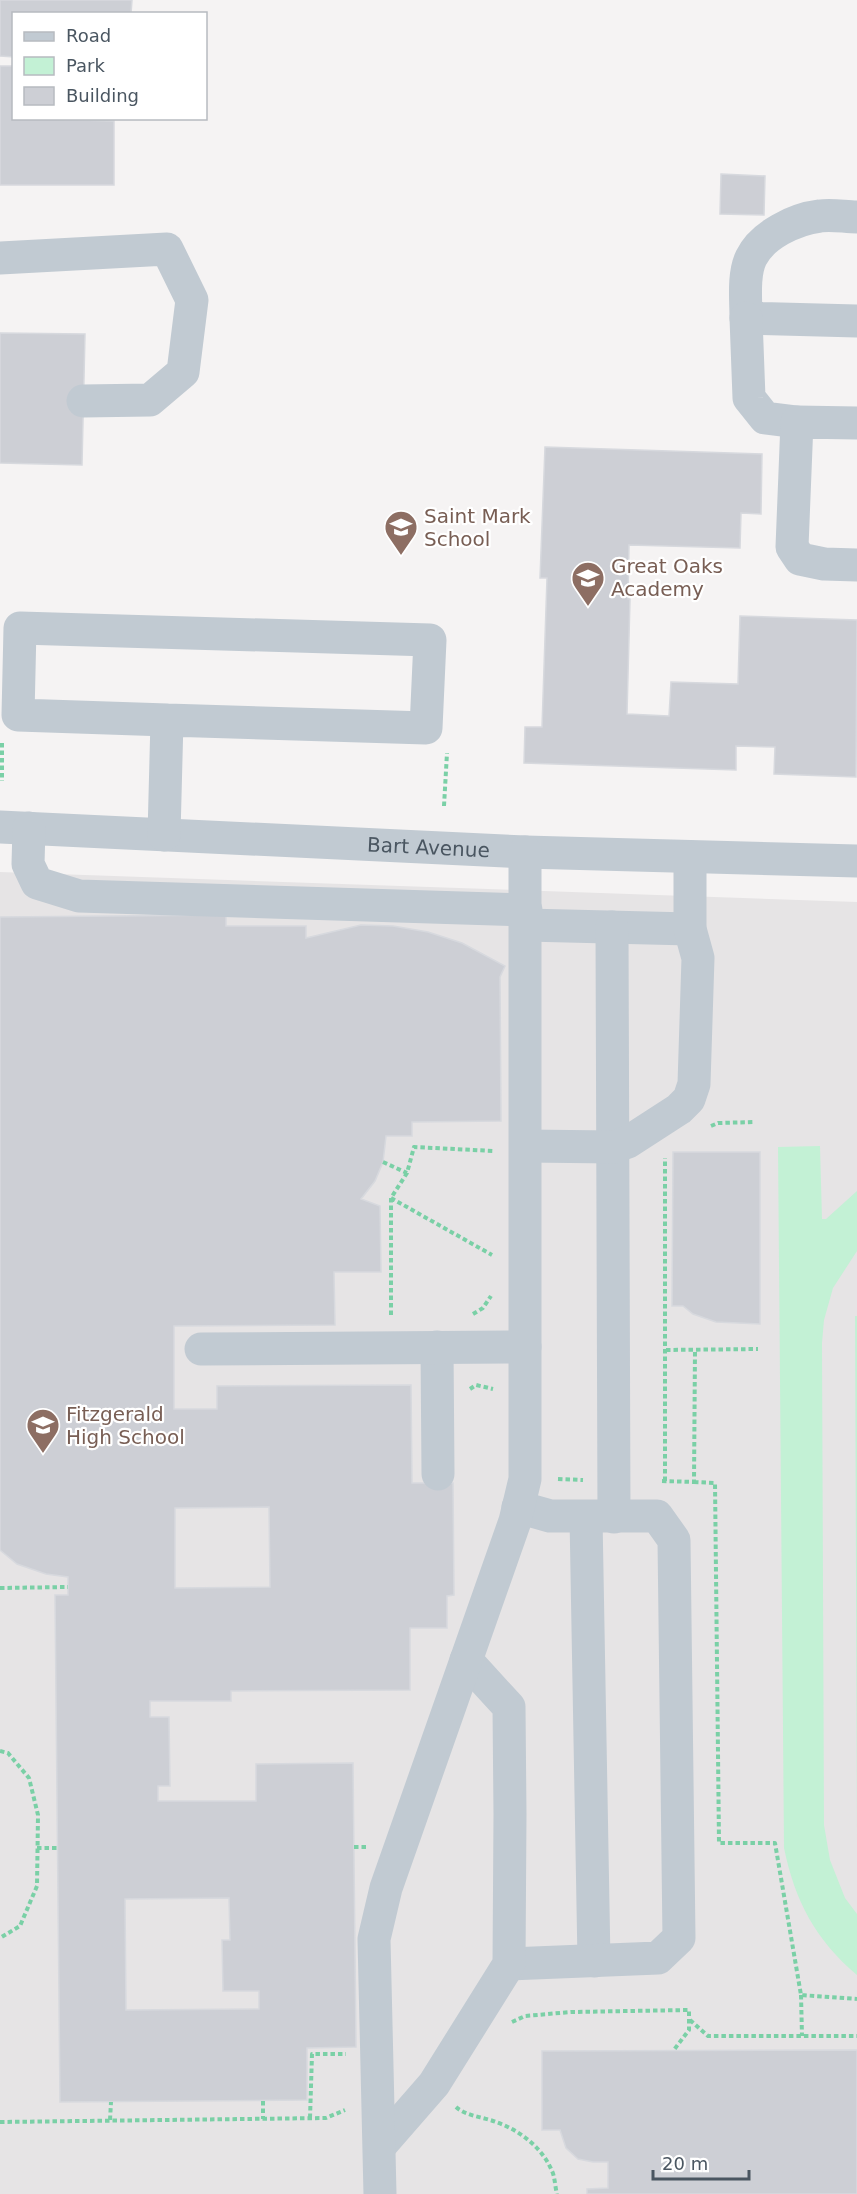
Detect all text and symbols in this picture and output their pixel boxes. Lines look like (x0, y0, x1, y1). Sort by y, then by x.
legend (12, 12, 207, 120)
text: Road (66, 25, 111, 46)
text: Park (66, 55, 105, 76)
text: Building (66, 85, 139, 106)
place label: Saint Mark School (424, 504, 531, 551)
school or university icon: Saint Mark School (383, 509, 419, 556)
place label: Great Oaks Academy (611, 554, 723, 601)
school or university icon: Great Oaks Academy (570, 560, 606, 607)
street label: Bart Avenue (367, 832, 490, 862)
place label: Fitzgerald High School (66, 1402, 185, 1449)
school or university icon: Fitzgerald High School (25, 1407, 61, 1454)
scale bar (653, 2143, 749, 2181)
text: 20 m (662, 2153, 708, 2174)

